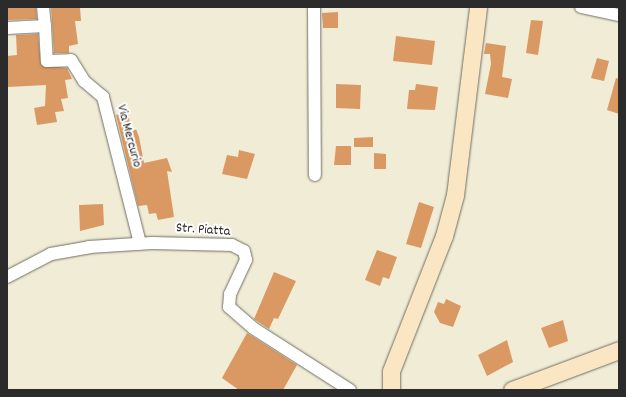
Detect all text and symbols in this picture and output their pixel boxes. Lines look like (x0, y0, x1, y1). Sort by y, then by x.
street label: Via Mercurio (113, 103, 145, 169)
street label: Str. Piatta (175, 220, 231, 240)

